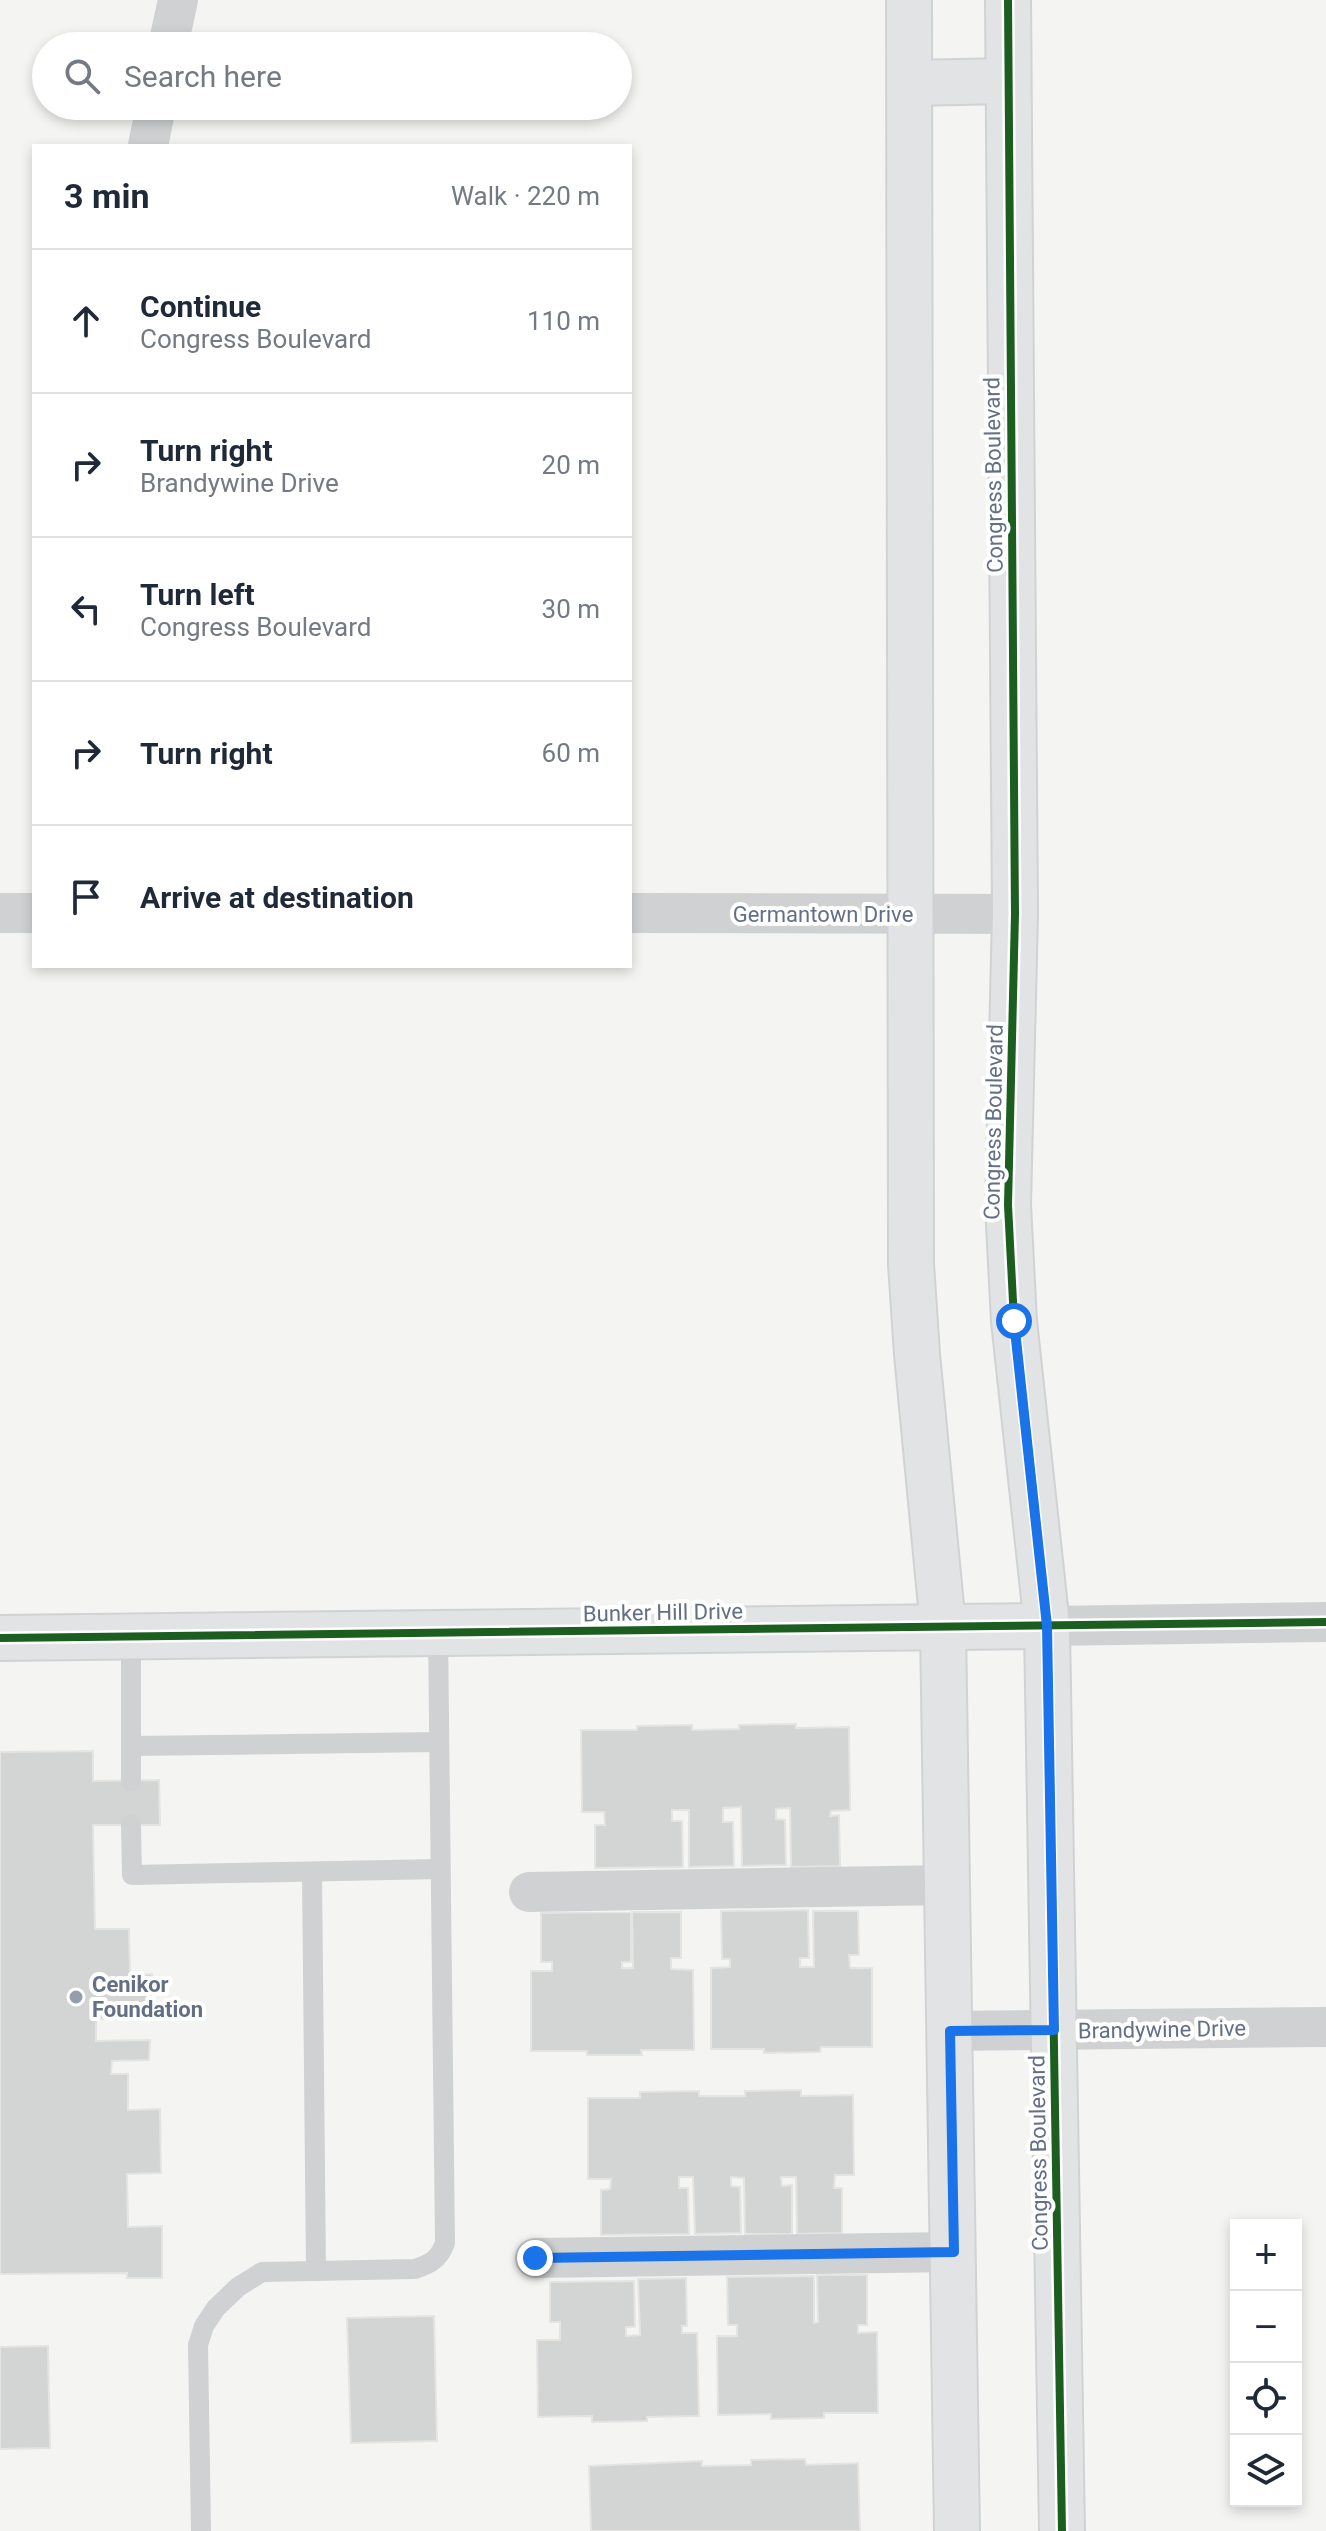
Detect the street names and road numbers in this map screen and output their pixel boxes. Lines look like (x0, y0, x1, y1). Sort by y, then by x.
street label: Congress Boulevard (979, 377, 1008, 573)
street label: Germantown Drive (733, 902, 913, 927)
street label: Congress Boulevard (979, 1024, 1008, 1220)
street label: Bunker Hill Drive (583, 1599, 743, 1626)
street label: Brandywine Drive (1078, 2016, 1246, 2043)
street label: Congress Boulevard (1024, 2055, 1053, 2251)

